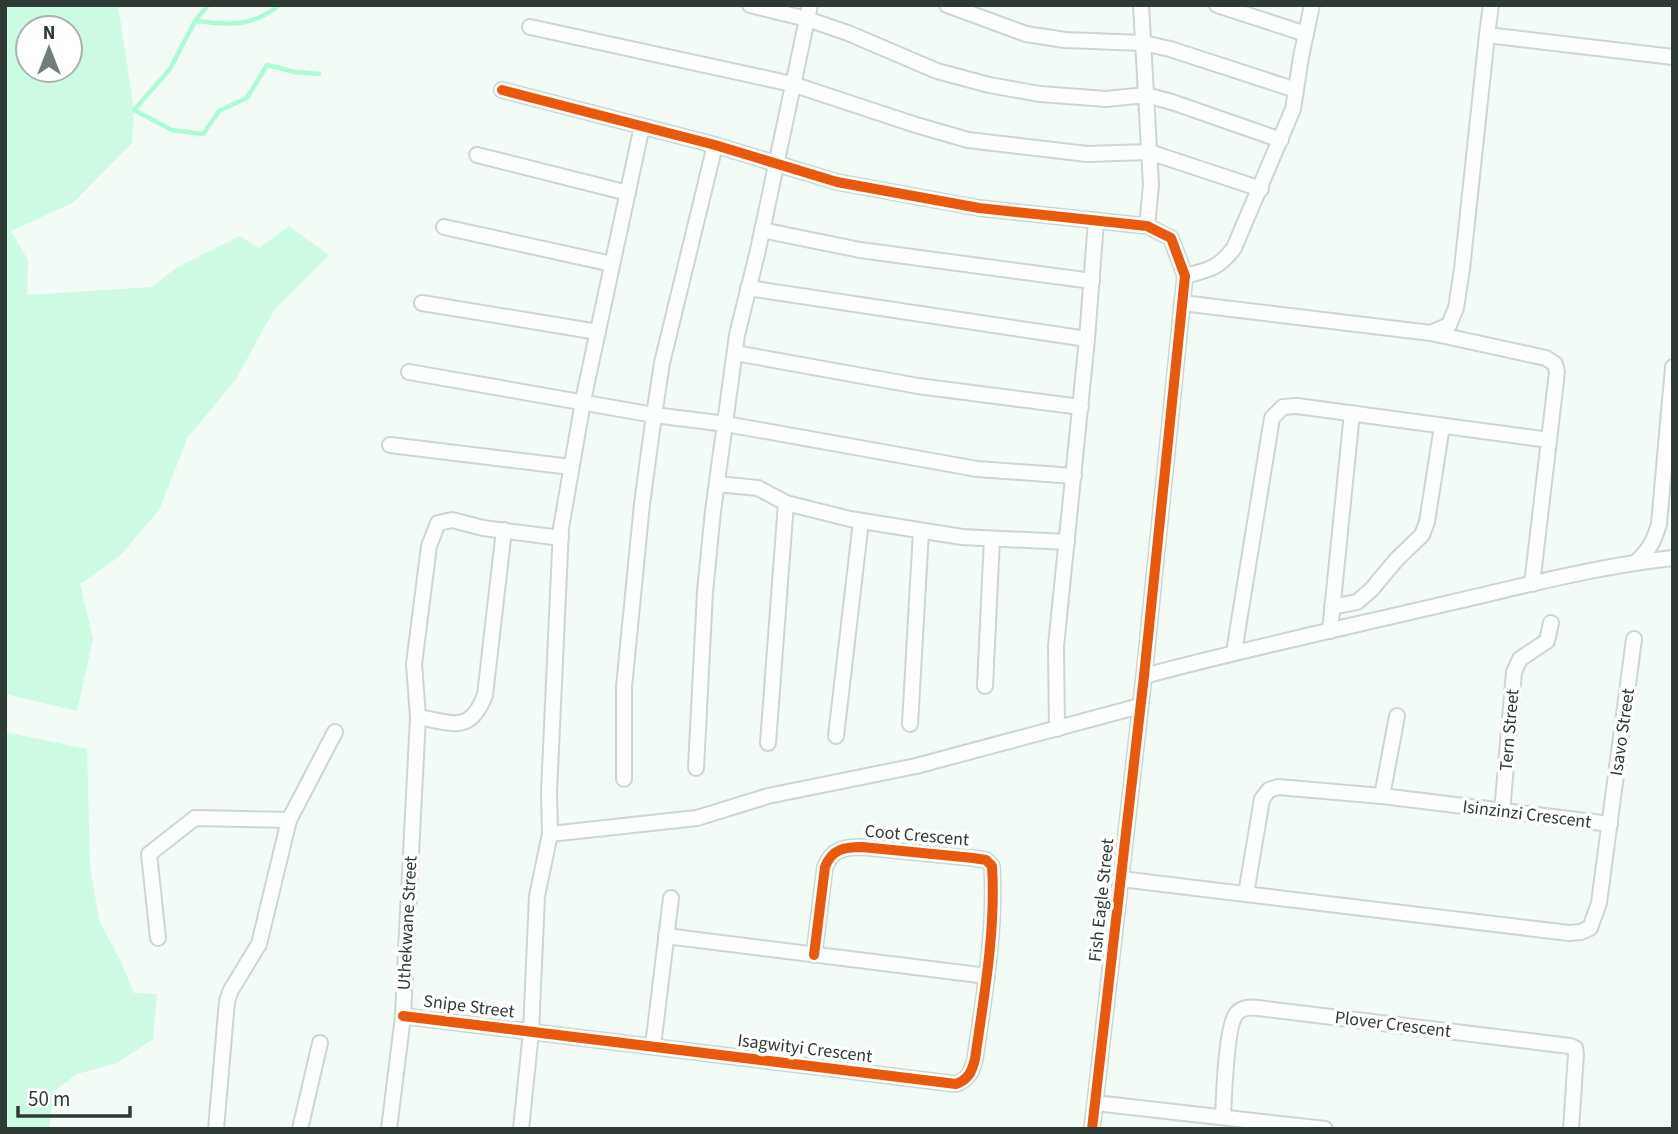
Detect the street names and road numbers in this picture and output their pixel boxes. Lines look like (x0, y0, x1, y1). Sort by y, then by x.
street label: Isavo Street (1604, 687, 1641, 777)
street label: Tern Street (1493, 688, 1526, 772)
street label: Isinzinzi Crescent (1461, 794, 1593, 835)
street label: Coot Crescent (864, 818, 970, 853)
street label: Fish Eagle Street (1083, 837, 1120, 963)
street label: Uthekwane Street (391, 855, 424, 991)
street label: Snipe Street (422, 989, 516, 1024)
street label: Plover Crescent (1333, 1005, 1453, 1044)
street label: Isagwityi Crescent (736, 1028, 874, 1069)

